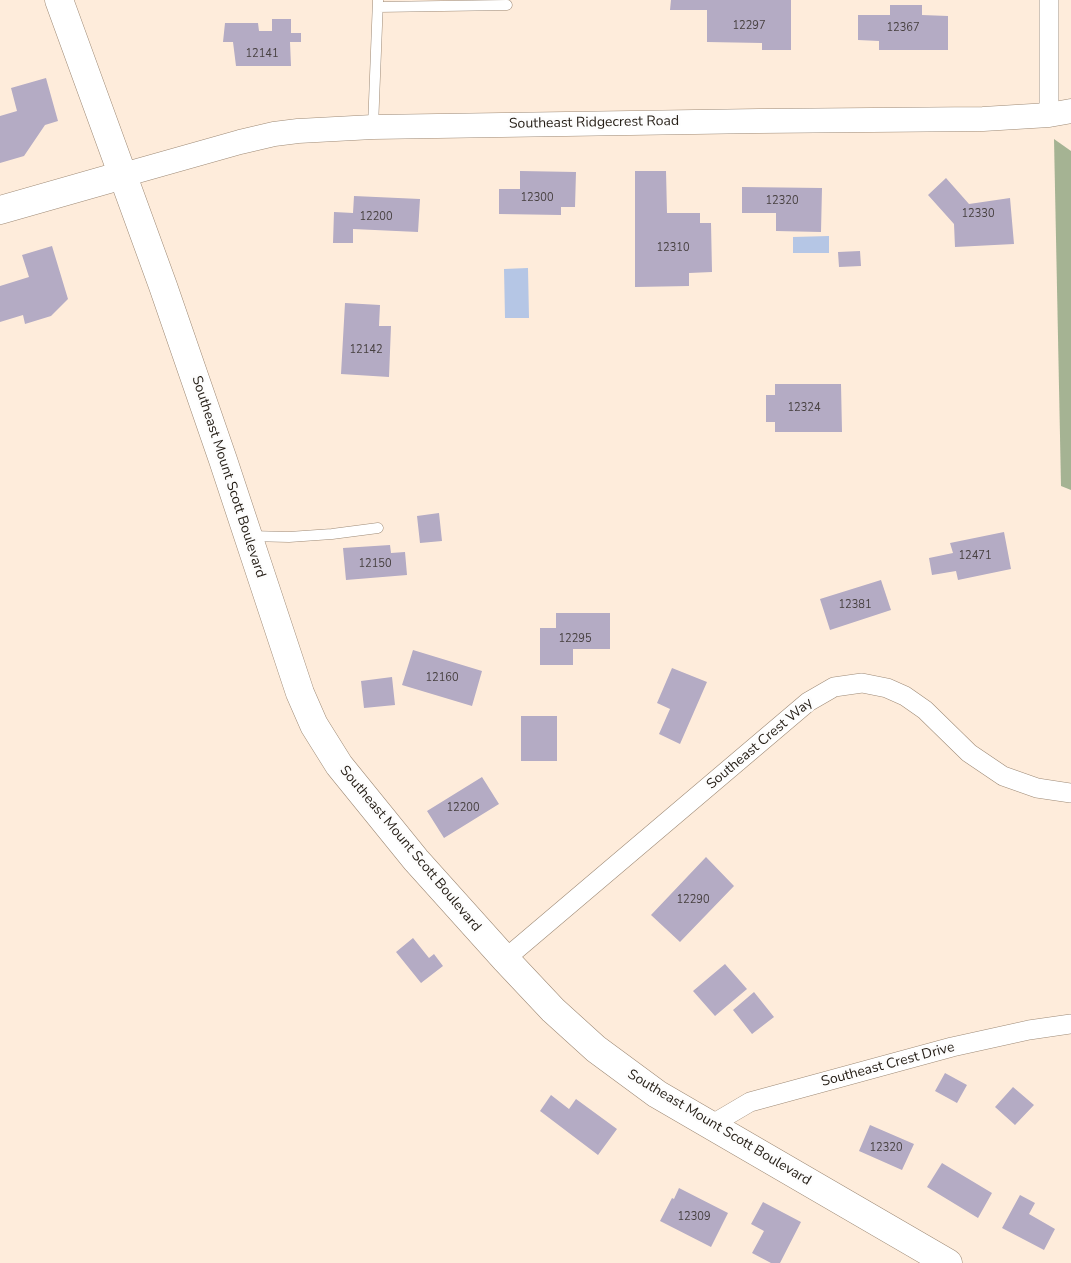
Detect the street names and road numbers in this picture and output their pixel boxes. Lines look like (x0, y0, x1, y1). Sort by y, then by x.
street label: Southeast Ridgecrest Road (509, 113, 679, 133)
street label: Southeast Mount Scott Boulevard (187, 374, 269, 580)
street label: Southeast Crest Way (704, 695, 816, 793)
street label: Southeast Mount Scott Boulevard (336, 763, 484, 935)
street label: Southeast Crest Drive (820, 1039, 956, 1091)
street label: Southeast Mount Scott Boulevard (624, 1066, 814, 1190)

